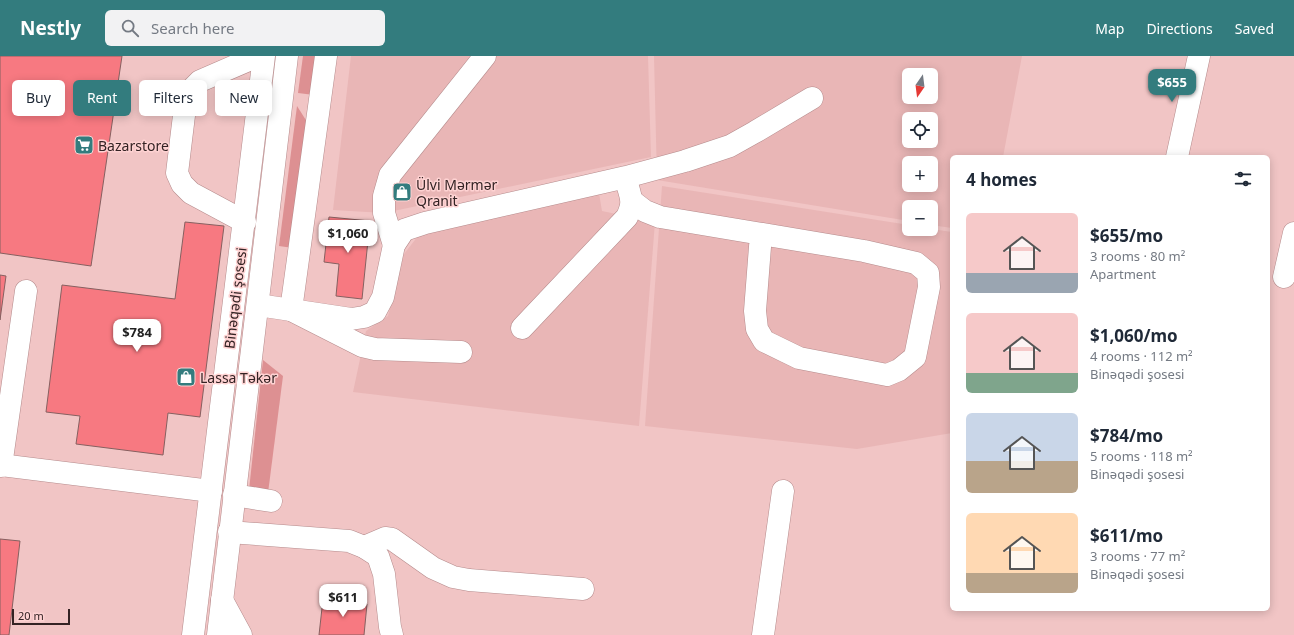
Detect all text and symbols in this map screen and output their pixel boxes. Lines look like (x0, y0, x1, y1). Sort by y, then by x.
search box (105, 10, 385, 46)
text: Nestly (20, 15, 81, 41)
icon: search (119, 17, 141, 39)
text: Search here (151, 18, 235, 38)
text: Map (1095, 19, 1124, 38)
text: Directions (1146, 19, 1213, 38)
text: Saved (1235, 19, 1274, 38)
north arrow (902, 68, 938, 104)
map controls (902, 68, 938, 236)
pin: $655 (1148, 69, 1196, 103)
text: $655 (1157, 73, 1187, 91)
chip: Buy (12, 80, 65, 116)
chip: Rent (73, 80, 131, 116)
chip: Filters (139, 80, 207, 116)
chip: New (215, 80, 272, 116)
button: locate (902, 112, 938, 148)
supermarket icon: Bazarstore (73, 134, 95, 156)
place label: Bazarstore (98, 136, 169, 155)
button: + (902, 156, 938, 192)
text: 4 homes (966, 168, 1037, 191)
icon: filters (1232, 168, 1254, 190)
place label: Ülvi Mərmər Qranit (416, 175, 498, 210)
shop icon: Ülvi Mərmər Qranit (391, 181, 413, 203)
button: − (902, 200, 938, 236)
pin: $1,060 (315, 220, 381, 254)
text: $1,060 (328, 224, 368, 242)
text: $655/mo (1090, 224, 1163, 247)
icon: home (998, 229, 1046, 277)
street label: Binəqədi şosesi (219, 246, 251, 350)
text: 3 rooms · 80 m² (1090, 247, 1185, 265)
text: Apartment (1090, 265, 1156, 283)
pin: $784 (113, 319, 161, 353)
text: $784 (122, 323, 152, 341)
text: $1,060/mo (1090, 324, 1178, 347)
icon: home (998, 329, 1046, 377)
text: 4 rooms · 112 m² (1090, 347, 1193, 365)
text: Binəqədi şosesi (1090, 365, 1184, 383)
shop icon: Lassa Təkər (175, 366, 197, 388)
place label: Lassa Təkər (200, 368, 277, 387)
text: $784/mo (1090, 424, 1163, 447)
icon: home (998, 429, 1046, 477)
text: 5 rooms · 118 m² (1090, 447, 1193, 465)
text: Binəqədi şosesi (1090, 465, 1184, 483)
text: $611/mo (1090, 524, 1163, 547)
icon: home (998, 529, 1046, 577)
text: 3 rooms · 77 m² (1090, 547, 1185, 565)
text: Binəqədi şosesi (1090, 565, 1184, 583)
pin: $611 (319, 584, 367, 618)
text: $611 (328, 588, 358, 606)
scale bar (12, 607, 70, 626)
text: 20 m (18, 608, 44, 623)

